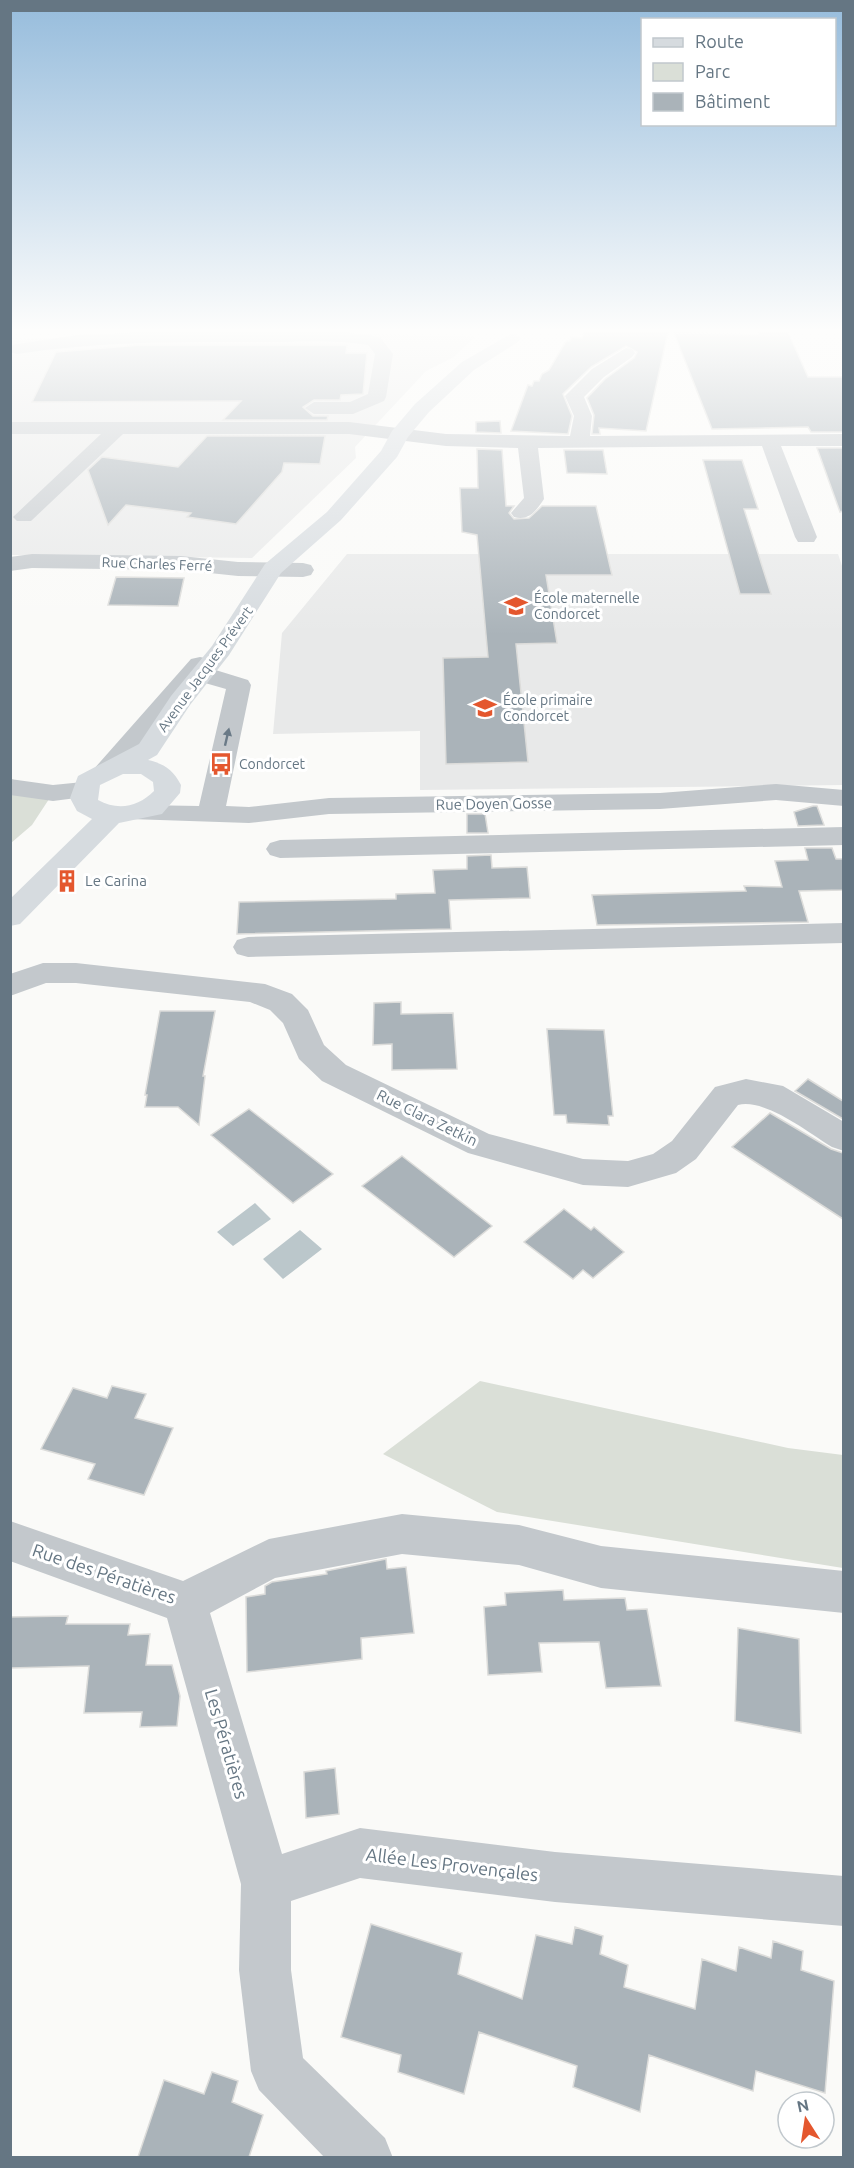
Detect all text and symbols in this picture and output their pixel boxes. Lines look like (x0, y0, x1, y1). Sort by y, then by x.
legend (641, 18, 836, 126)
text: Route (695, 31, 744, 51)
text: Parc (695, 61, 730, 81)
text: Bâtiment (695, 91, 770, 111)
street label: Rue Charles Ferré (101, 554, 213, 574)
place label: École maternelle Condorcet (534, 589, 640, 622)
school or university icon: École maternelle Condorcet (503, 593, 529, 619)
street label: Avenue Jacques Prévert (154, 603, 256, 735)
place label: École primaire Condorcet (503, 691, 593, 724)
school or university icon: École primaire Condorcet (472, 695, 498, 721)
one-way arrow (223, 728, 232, 747)
bus stop icon: Condorcet (208, 751, 234, 777)
place label: Condorcet (239, 756, 306, 772)
street label: Rue Doyen Gosse (436, 794, 552, 813)
building icon: Le Carina (54, 868, 80, 894)
place label: Le Carina (85, 872, 147, 889)
street label: Rue Clara Zetkin (374, 1086, 480, 1149)
street label: Rue des Pératières (30, 1539, 179, 1607)
street label: Les Pératières (202, 1686, 252, 1801)
street label: Allée Les Provençales (365, 1844, 539, 1885)
north arrow (776, 2090, 836, 2150)
text: N (795, 2095, 811, 2115)

